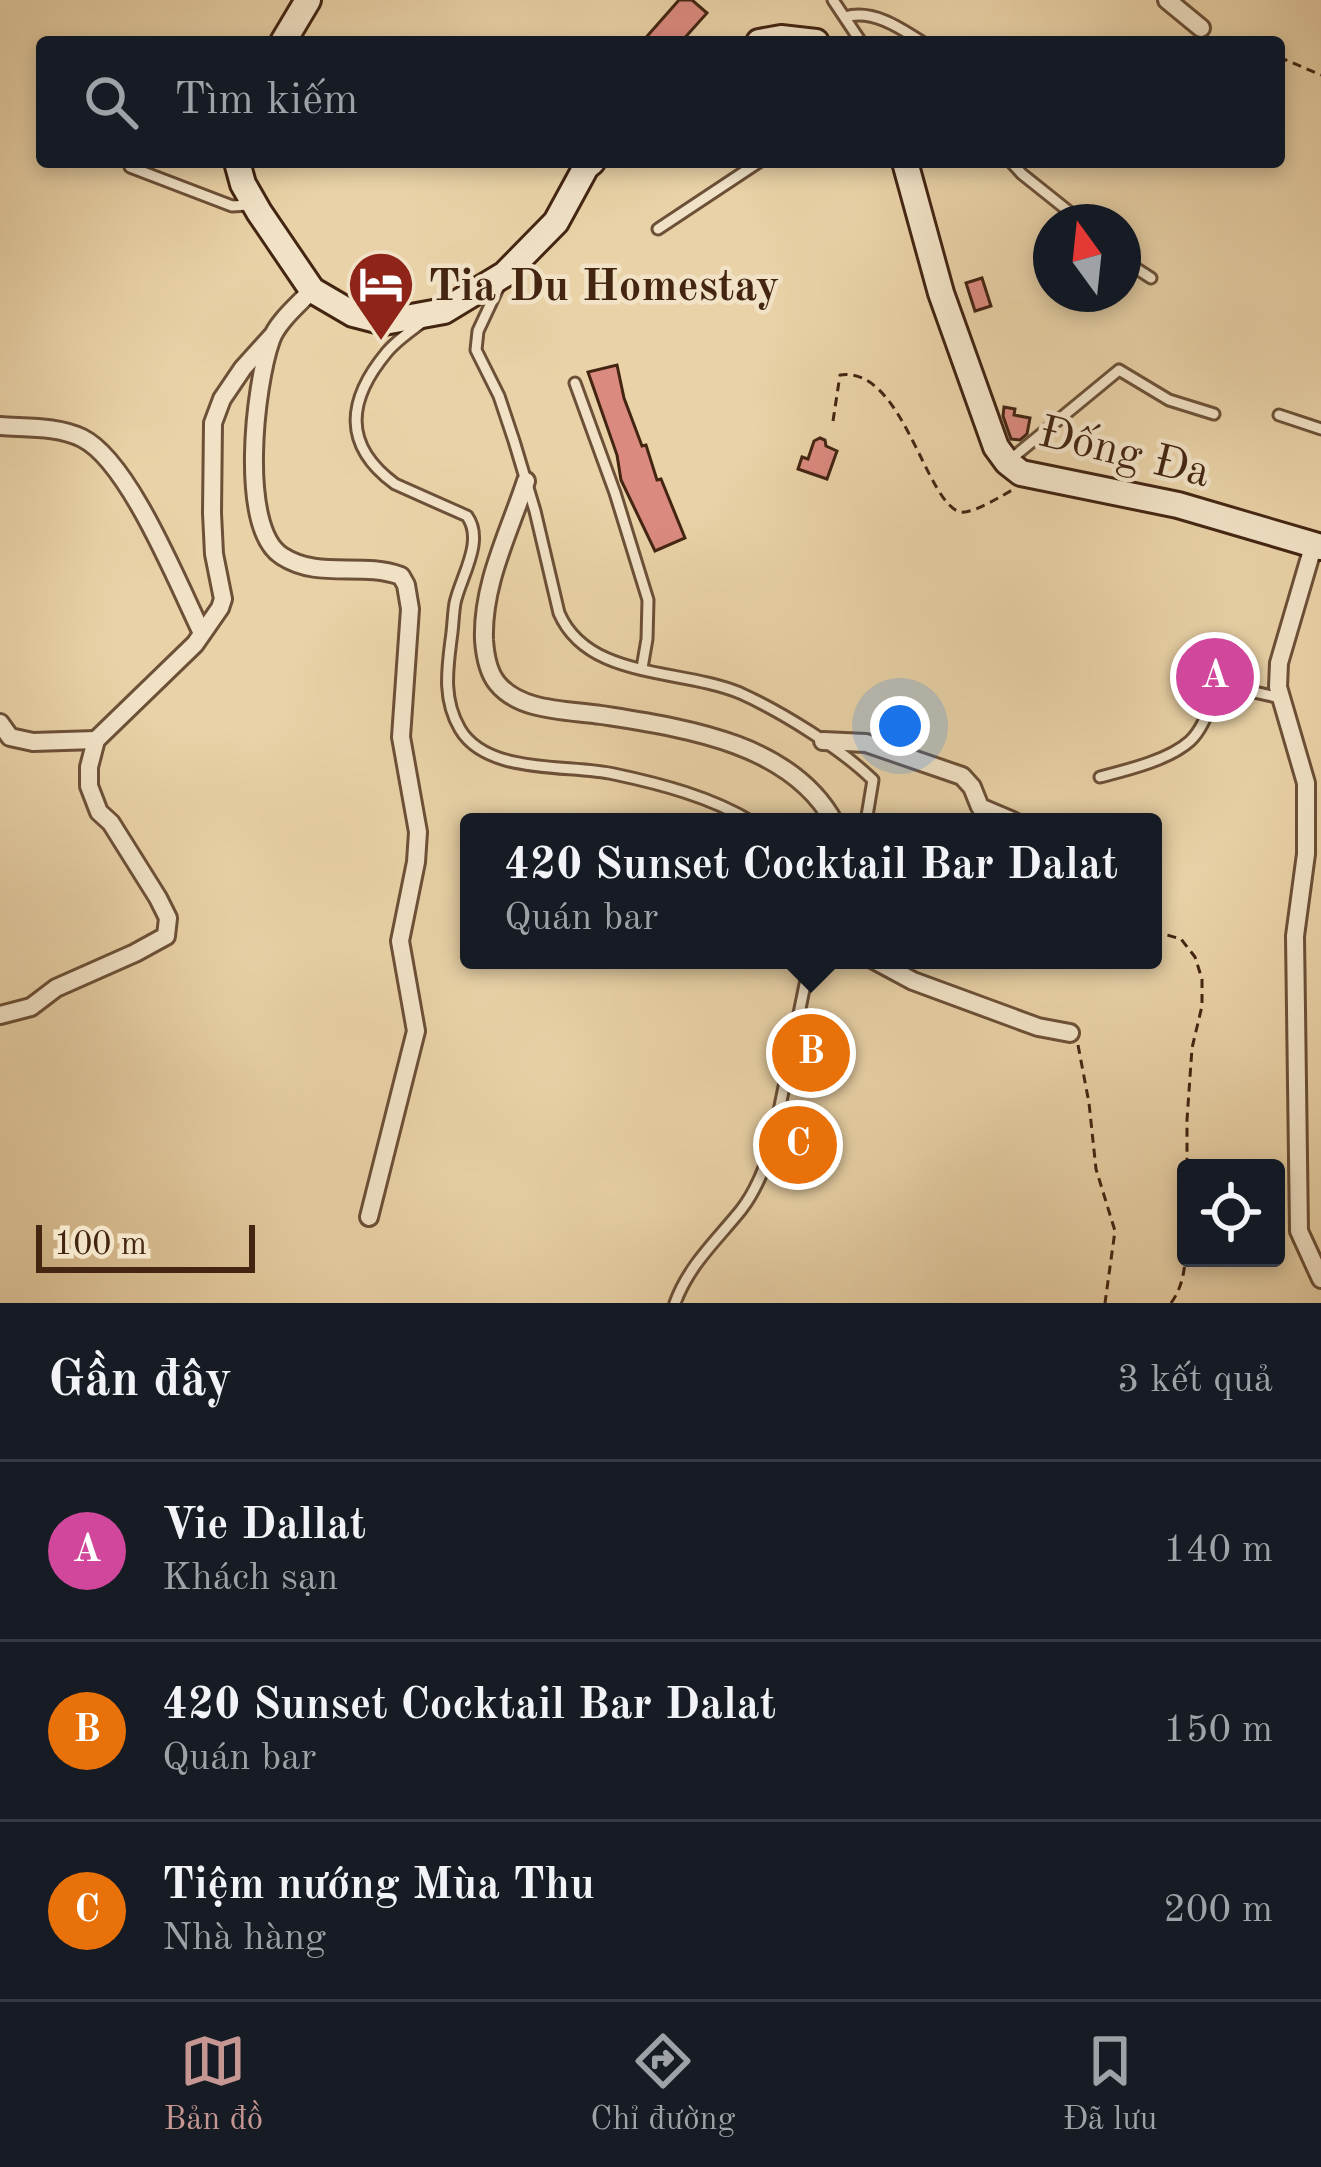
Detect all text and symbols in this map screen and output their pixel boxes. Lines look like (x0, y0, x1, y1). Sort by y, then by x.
search box (36, 36, 1285, 168)
icon: search (78, 69, 144, 135)
text: Tìm kiếm (174, 79, 359, 124)
north arrow (1033, 204, 1141, 312)
hotel icon: Tia Du Homestay (346, 249, 416, 343)
place label: Tia Du Homestay (428, 266, 780, 311)
street label: Đống Đa (1034, 410, 1214, 497)
pin: A (1176, 632, 1254, 722)
your location (870, 696, 930, 756)
popup (460, 813, 1162, 969)
text: 420 Sunset Cocktail Bar Dalat (504, 844, 1118, 889)
text: Quán bar (504, 899, 659, 938)
pin: B (772, 1008, 850, 1098)
pin: C (759, 1100, 837, 1190)
map controls (1177, 1159, 1285, 1267)
button: locate (1177, 1159, 1285, 1267)
scale bar (36, 1219, 255, 1272)
text: 100 m (54, 1229, 147, 1262)
text: Gần đây (48, 1356, 232, 1407)
text: 3 kết quả (1117, 1361, 1273, 1400)
text: Vie Dallat (162, 1504, 366, 1549)
text: A (72, 1531, 102, 1570)
text: 140 m (1163, 1531, 1273, 1570)
text: Khách sạn (162, 1559, 338, 1598)
text: 420 Sunset Cocktail Bar Dalat (162, 1684, 776, 1729)
text: B (73, 1711, 101, 1750)
text: 150 m (1163, 1711, 1273, 1750)
text: Quán bar (162, 1739, 317, 1778)
text: Tiệm nướng Mùa Thu (162, 1864, 595, 1909)
text: C (74, 1891, 100, 1930)
text: 200 m (1163, 1891, 1273, 1930)
text: Nhà hàng (162, 1919, 326, 1958)
tab: Bản đồ (164, 2028, 263, 2141)
tab: Chỉ đường (590, 2028, 735, 2141)
tab: Đã lưu (1062, 2028, 1157, 2141)

